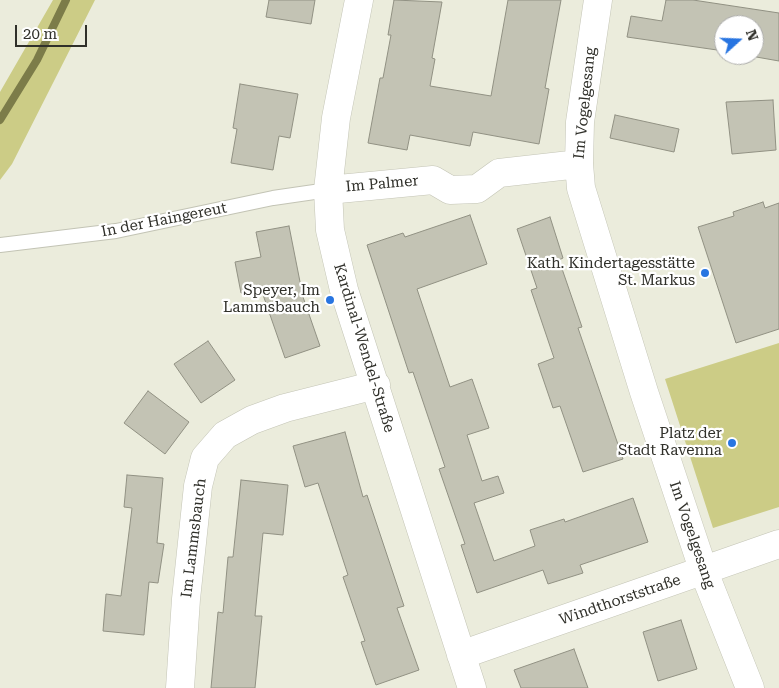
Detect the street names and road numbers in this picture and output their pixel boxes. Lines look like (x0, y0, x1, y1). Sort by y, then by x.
street label: Im Vogelgesang (570, 46, 600, 160)
street label: Im Palmer (345, 172, 419, 196)
street label: In der Haingereut (100, 199, 228, 241)
street label: Kardinal-Wendel-Straße (330, 261, 398, 435)
street label: Im Lammsbauch (178, 477, 210, 599)
street label: Im Vogelgesang (665, 479, 719, 591)
street label: Windthorststraße (557, 571, 683, 629)

